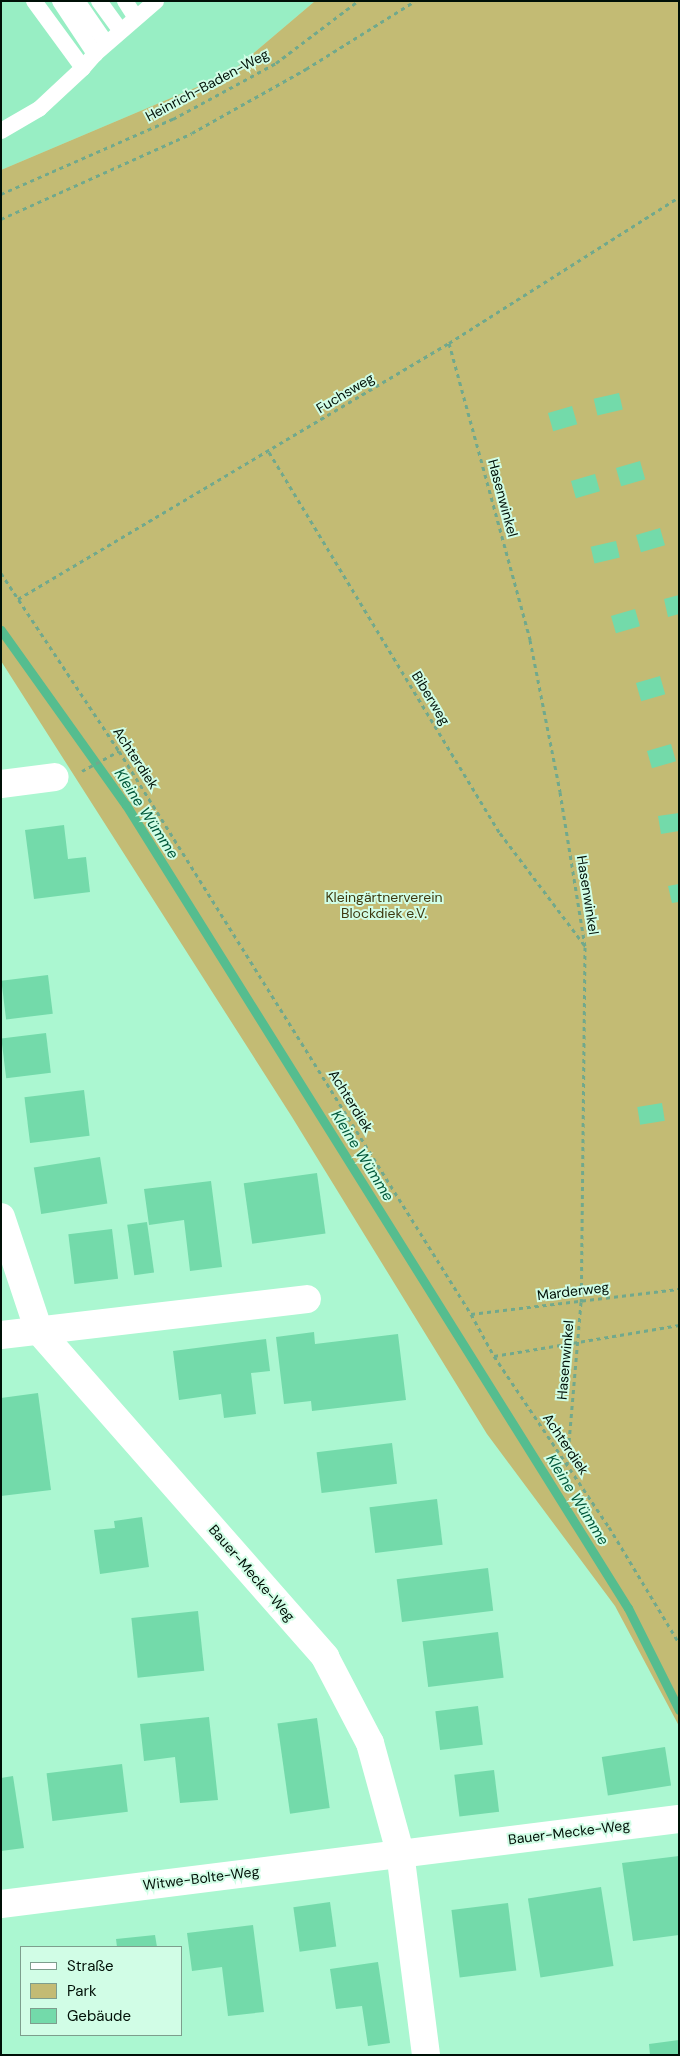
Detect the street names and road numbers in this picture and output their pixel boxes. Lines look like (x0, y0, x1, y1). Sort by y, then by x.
street label: Heinrich-Baden-Weg (142, 45, 272, 125)
street label: Fuchsweg (313, 369, 377, 417)
street label: Hasenwinkel (485, 457, 521, 539)
street label: Biberweg (408, 668, 454, 728)
street label: Achterdiek (110, 724, 162, 792)
street label: Hasenwinkel (573, 854, 603, 936)
street label: Achterdiek (325, 1067, 377, 1135)
street label: Marderweg (536, 1278, 610, 1304)
street label: Hasenwinkel (553, 1319, 577, 1401)
street label: Achterdiek (539, 1410, 593, 1478)
street label: Bauer-Mecke-Weg (205, 1521, 299, 1625)
street label: Bauer-Mecke-Weg (507, 1816, 631, 1848)
street label: Witwe-Bolte-Weg (142, 1863, 260, 1893)

